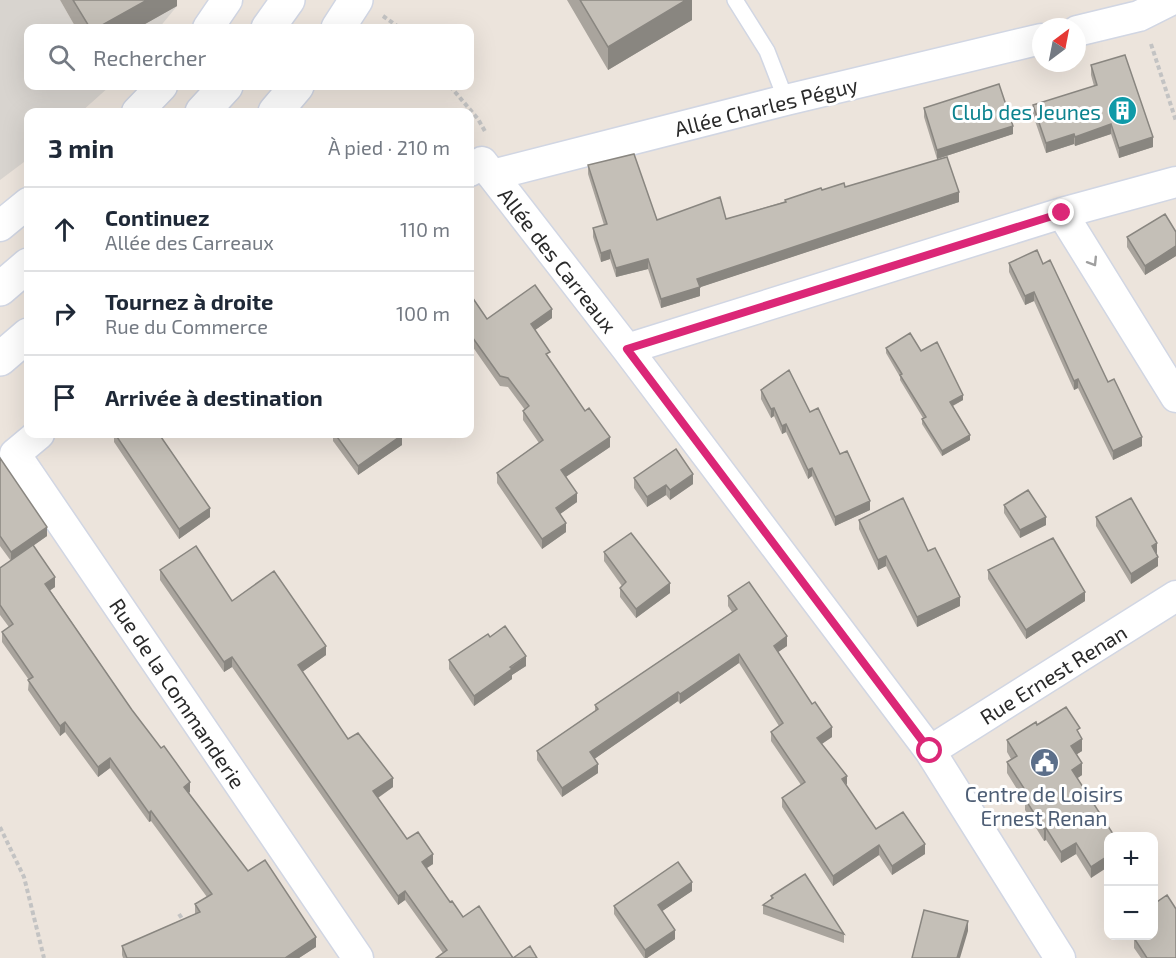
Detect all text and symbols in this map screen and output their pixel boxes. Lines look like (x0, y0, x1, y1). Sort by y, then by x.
north arrow (1032, 18, 1086, 72)
search box (24, 24, 474, 90)
icon: search (45, 41, 78, 74)
text: Rechercher (93, 44, 206, 70)
street label: Allée Charles Péguy (672, 71, 860, 141)
building icon: Club des Jeunes (1106, 95, 1138, 127)
place label: Club des Jeunes (951, 99, 1101, 124)
text: 3 min (48, 132, 114, 163)
text: À pied · 210 m (328, 135, 450, 159)
street label: Allée des Carreaux (494, 182, 622, 338)
route end (1048, 199, 1074, 225)
text: Continuez (105, 204, 209, 230)
icon: ahead (48, 213, 81, 246)
text: 110 m (400, 217, 450, 241)
text: Allée des Carreaux (105, 230, 274, 254)
one-way arrow (1085, 256, 1097, 266)
text: Tournez à droite (105, 288, 274, 314)
icon: right (48, 297, 81, 330)
text: 100 m (396, 301, 450, 325)
text: Rue du Commerce (105, 314, 268, 338)
icon: arrive (48, 381, 81, 414)
text: Arrivée à destination (105, 384, 323, 410)
street label: Rue de la Commanderie (105, 593, 251, 793)
street label: Rue Ernest Renan (975, 619, 1131, 729)
route start (916, 737, 942, 763)
public building icon: Centre de Loisirs Ernest Renan (1028, 746, 1060, 778)
place label: Centre de Loisirs Ernest Renan (965, 781, 1123, 830)
map controls (1104, 832, 1158, 940)
button: + (1104, 832, 1158, 886)
button: − (1104, 886, 1158, 940)

